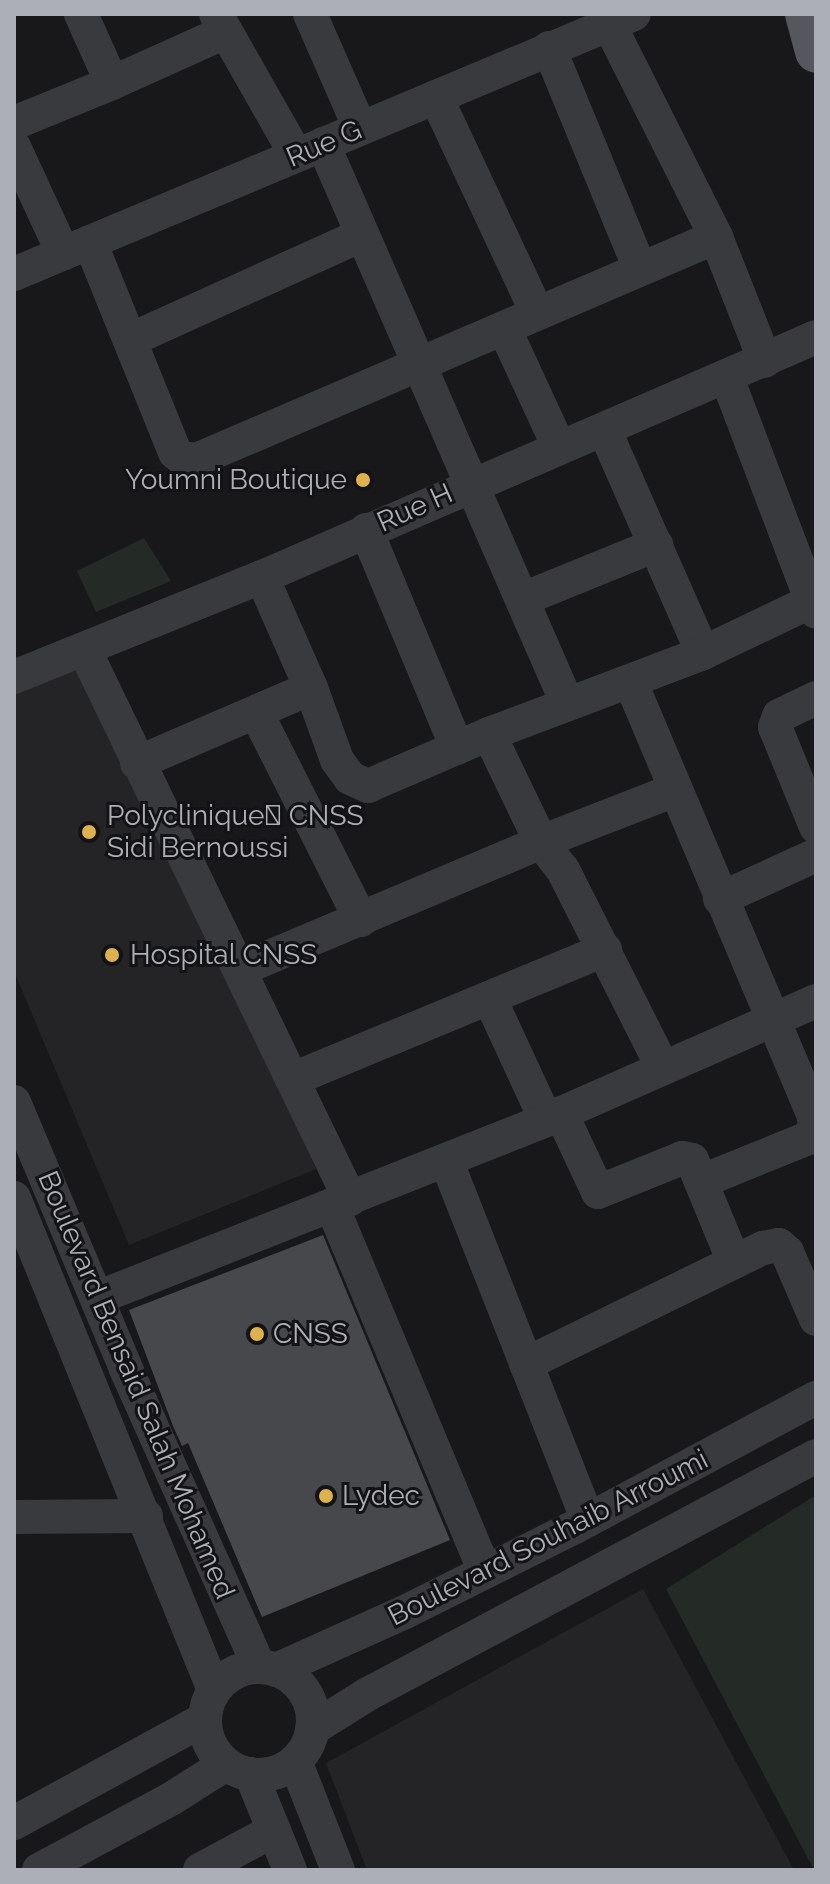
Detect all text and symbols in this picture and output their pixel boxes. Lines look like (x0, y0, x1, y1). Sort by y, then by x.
street label: Rue G (281, 113, 367, 175)
place label: Youmni Boutique (125, 463, 347, 497)
marker: Youmni Boutique (354, 471, 372, 489)
street label: Rue H (372, 477, 458, 539)
place label: Polyclinique ِCNSS Sidi Bernoussi (107, 799, 346, 865)
marker: Polyclinique ِCNSS Sidi Bernoussi (78, 821, 100, 843)
place label: Hospital CNSS (130, 938, 318, 972)
marker: Hospital CNSS (101, 944, 123, 966)
street label: Boulevard Bensaid Salah Mohamed (30, 1166, 242, 1604)
place label: CNSS (273, 1317, 348, 1351)
marker: CNSS (248, 1325, 266, 1343)
street label: Boulevard Souhaib Arroumi (382, 1442, 714, 1634)
place label: Lydec (342, 1479, 420, 1513)
marker: Lydec (317, 1487, 335, 1505)

